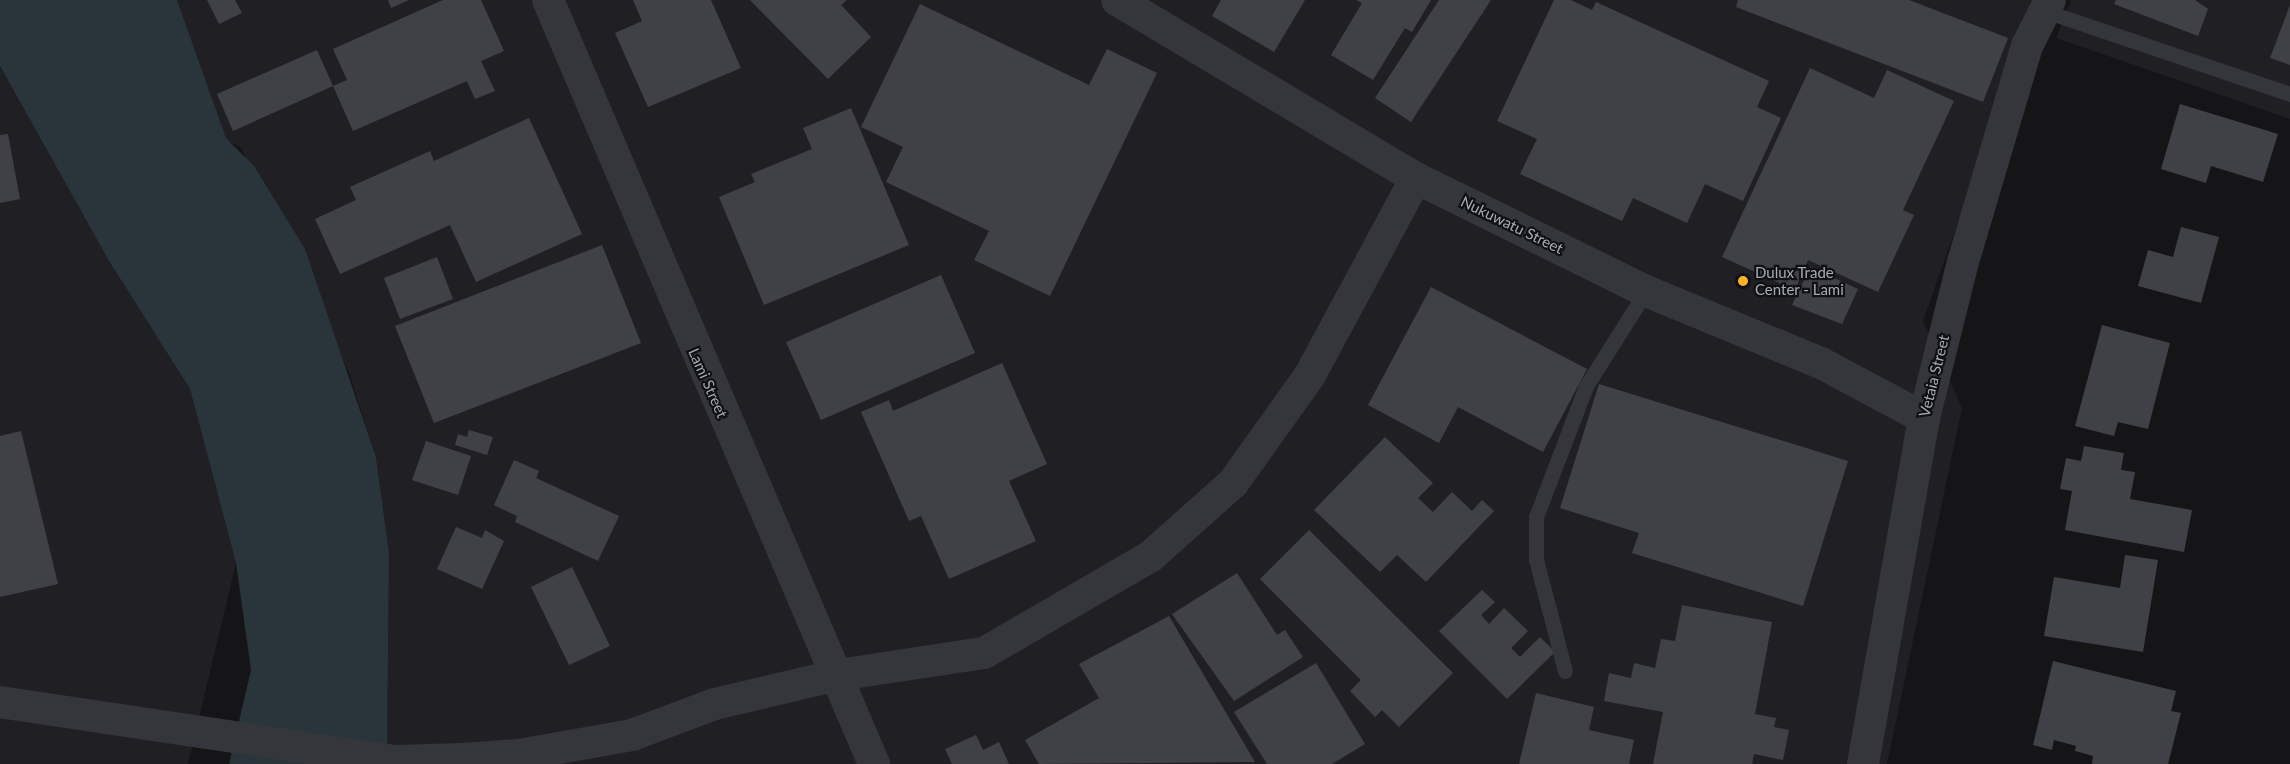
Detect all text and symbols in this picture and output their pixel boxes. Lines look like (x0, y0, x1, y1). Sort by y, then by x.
street label: Nukuwatu Street (1458, 192, 1566, 258)
place label: Dulux Trade Center - Lami (1755, 263, 1844, 298)
marker: Dulux Trade Center - Lami (1736, 274, 1750, 288)
street label: Vetaia Street (1915, 333, 1953, 419)
street label: Lami Street (685, 345, 731, 421)

